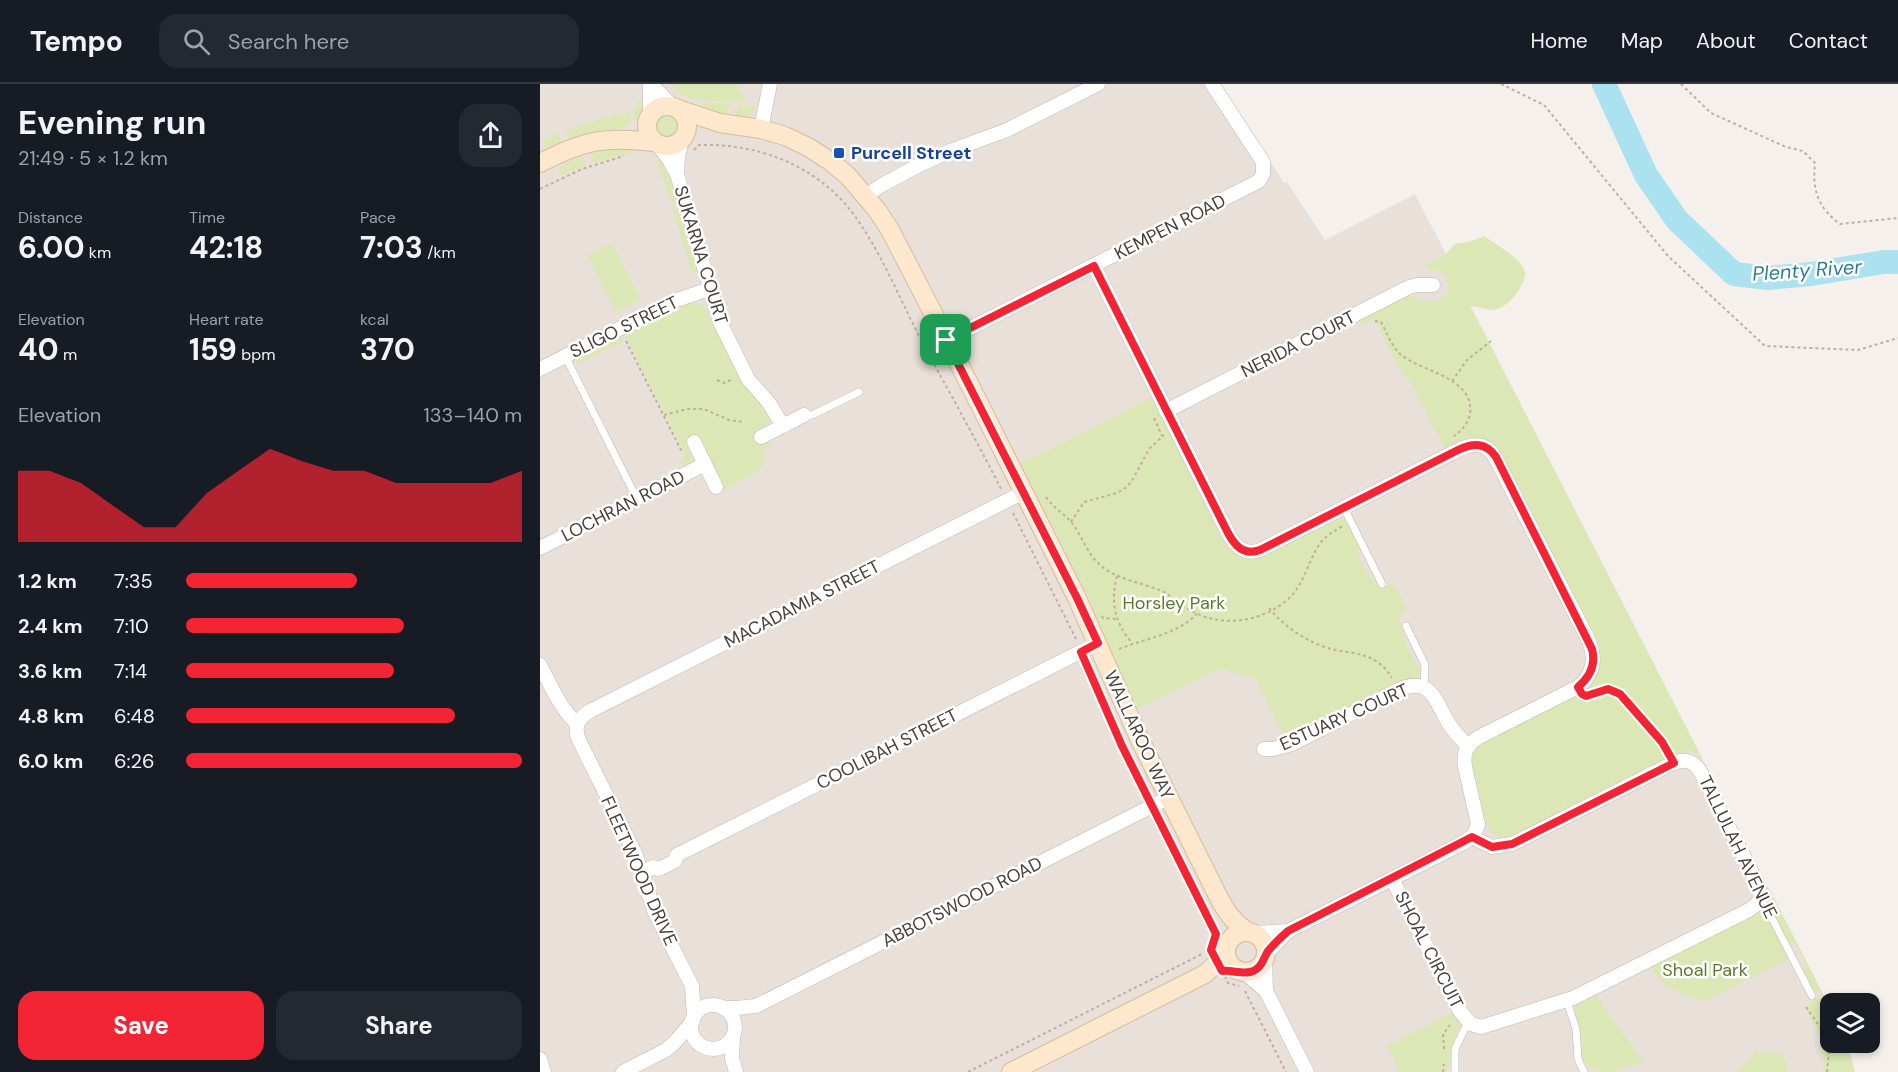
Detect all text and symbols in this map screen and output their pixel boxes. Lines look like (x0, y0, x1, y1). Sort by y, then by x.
search box (159, 14, 579, 68)
text: Tempo (30, 23, 123, 60)
icon: search (180, 25, 213, 58)
text: Search here (228, 27, 349, 56)
text: Home (1530, 27, 1588, 55)
text: Map (1621, 27, 1663, 55)
text: About (1696, 27, 1756, 55)
text: Contact (1789, 27, 1868, 55)
text: Evening run (18, 101, 206, 144)
button: share (459, 104, 522, 167)
place label: Purcell Street (851, 141, 971, 165)
text: 21:49 · 5 × 1.2 km (18, 145, 168, 171)
marker: Purcell Street (832, 146, 846, 160)
street label: SUKARNA COURT (668, 183, 734, 327)
street label: KEMPEN ROAD (1110, 189, 1230, 265)
text: Distance (18, 207, 83, 228)
text: Time (189, 207, 225, 228)
text: Pace (360, 207, 396, 228)
text: 6.00 (18, 228, 85, 267)
text: 42:18 (189, 228, 263, 267)
text: 7:03 (360, 228, 423, 267)
text: km (85, 242, 111, 263)
text: /km (423, 242, 456, 263)
water label: Plenty River (1751, 253, 1863, 287)
street label: SLIGO STREET (566, 290, 682, 364)
street label: NERIDA COURT (1237, 305, 1359, 383)
text: Elevation (18, 309, 85, 330)
text: Heart rate (189, 309, 264, 330)
text: kcal (360, 309, 389, 330)
pin (920, 314, 971, 365)
icon: arrive (929, 323, 962, 356)
text: 40 (18, 330, 59, 369)
text: 159 (189, 330, 237, 369)
text: 370 (360, 330, 415, 369)
text: m (59, 344, 77, 365)
text: bpm (237, 344, 275, 365)
text: Elevation (18, 402, 101, 428)
text: 133–140 m (424, 402, 522, 428)
street label: LOCHRAN ROAD (557, 465, 689, 547)
street label: MACADAMIA STREET (720, 554, 884, 654)
text: 1.2 km (18, 568, 77, 594)
text: 7:35 (114, 568, 153, 594)
park label: Horsley Park (1123, 591, 1225, 615)
text: 2.4 km (18, 613, 83, 639)
text: 7:10 (114, 613, 149, 639)
text: 3.6 km (18, 658, 82, 684)
text: 7:14 (114, 658, 147, 684)
street label: WALLAROO WAY (1099, 667, 1180, 804)
street label: ESTUARY COURT (1276, 678, 1412, 756)
text: 4.8 km (18, 703, 84, 729)
text: 6:48 (114, 703, 155, 729)
street label: COOLIBAH STREET (812, 703, 962, 795)
text: 6.0 km (18, 748, 83, 774)
text: 6:26 (114, 748, 155, 774)
street label: TALLULAH AVENUE (1693, 772, 1783, 922)
street label: FLEETWOOD DRIVE (595, 793, 683, 949)
street label: ABBOTSWOOD ROAD (878, 851, 1046, 953)
street label: SHOAL CIRCUIT (1389, 887, 1469, 1013)
park label: Shoal Park (1662, 958, 1748, 982)
button: Save (18, 991, 264, 1060)
button: Share (276, 991, 522, 1060)
map controls (1820, 993, 1880, 1053)
button: layers (1820, 993, 1880, 1053)

